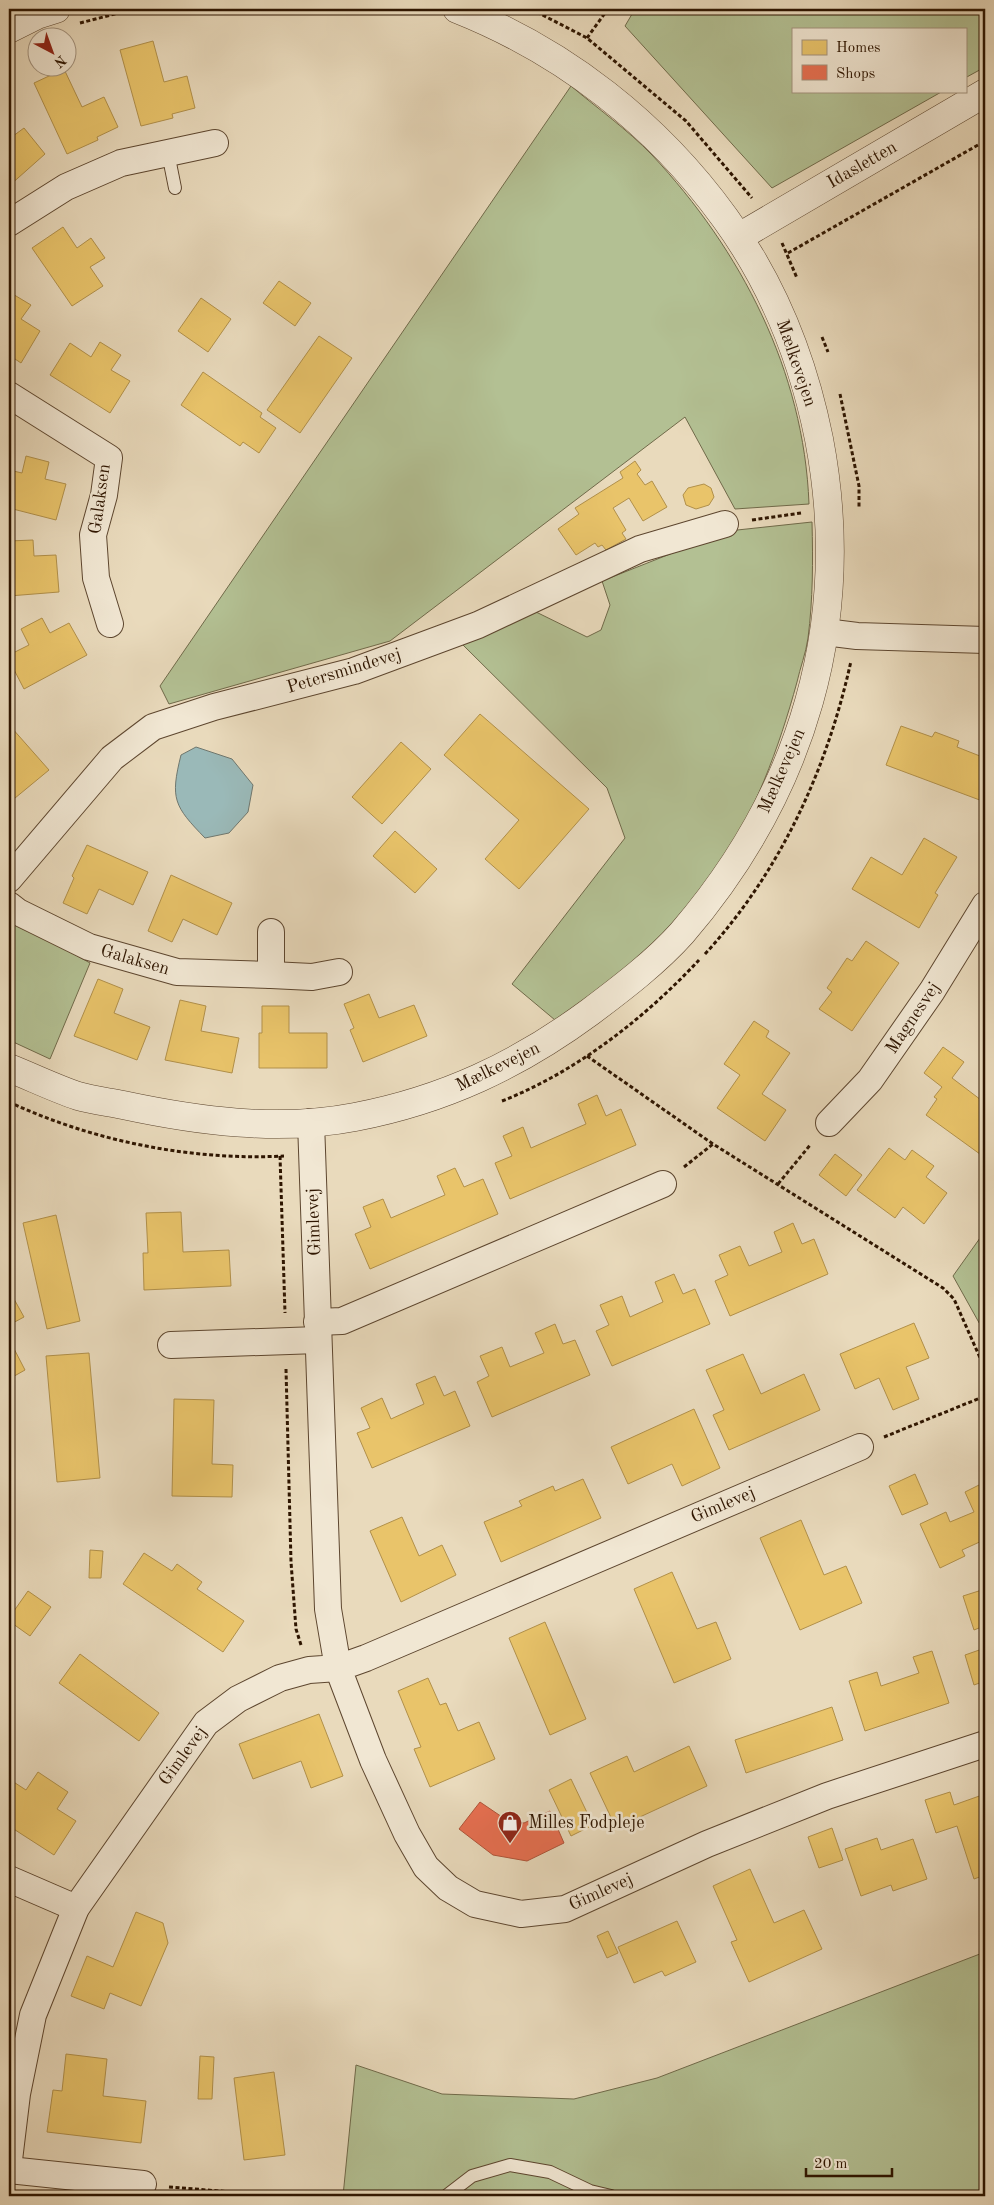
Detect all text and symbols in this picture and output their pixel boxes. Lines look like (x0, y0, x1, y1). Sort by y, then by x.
north arrow (28, 28, 78, 78)
legend (792, 28, 966, 92)
text: Homes (836, 41, 881, 56)
text: N (51, 52, 69, 70)
text: Shops (836, 67, 875, 82)
street label: Idasletten (824, 138, 900, 192)
street label: Mælkevejen (773, 317, 819, 409)
street label: Galaksen (86, 462, 114, 535)
street label: Petersmindevej (285, 645, 403, 697)
street label: Mælkevejen (755, 726, 809, 816)
street label: Galaksen (98, 942, 172, 978)
street label: Magnesvej (883, 979, 943, 1057)
street label: Mælkevejen (453, 1039, 543, 1095)
street label: Gimlevej (304, 1188, 324, 1256)
street label: Gimlevej (688, 1483, 758, 1527)
street label: Gimlevej (156, 1723, 210, 1789)
shop icon: Milles Fodpleje (497, 1810, 523, 1844)
place label: Milles Fodpleje (528, 1814, 645, 1832)
street label: Gimlevej (566, 1870, 636, 1914)
scale bar (806, 2145, 893, 2177)
text: 20 m (814, 2157, 848, 2172)

